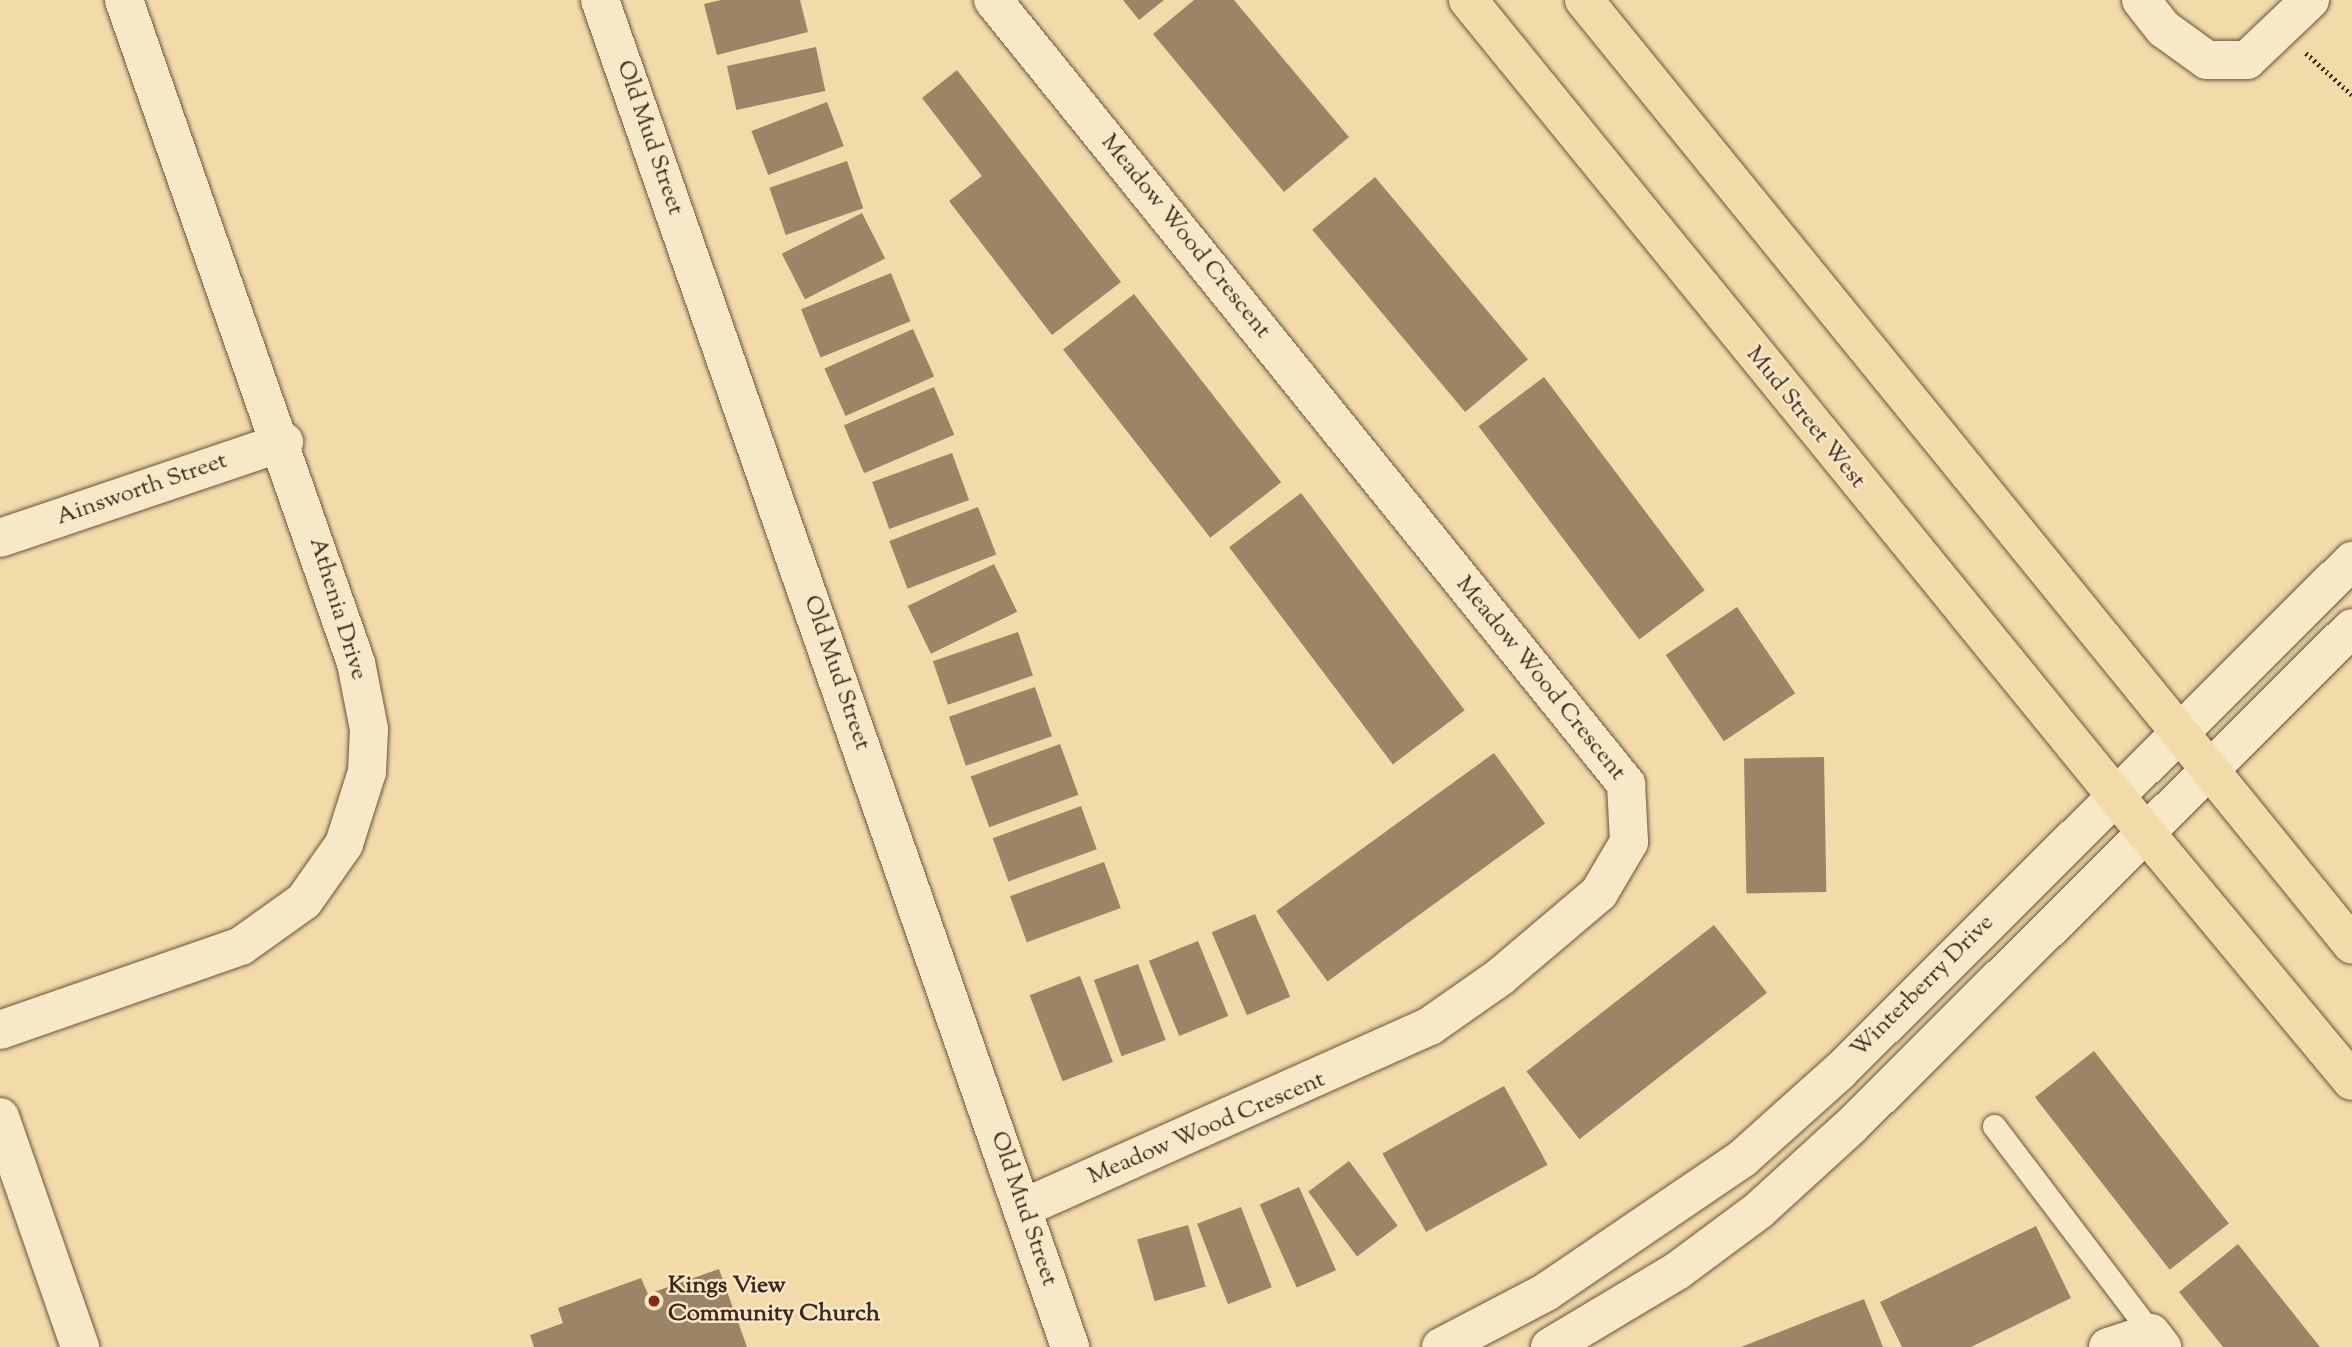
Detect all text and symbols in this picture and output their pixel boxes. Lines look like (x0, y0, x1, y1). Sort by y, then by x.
street label: Old Mud Street (609, 57, 689, 219)
street label: Meadow Wood Crescent (1094, 129, 1276, 345)
street label: Mud Street West (1739, 341, 1871, 495)
street label: Ainsworth Street (53, 447, 231, 533)
street label: Athenia Drive (302, 534, 372, 684)
street label: Meadow Wood Crescent (1449, 571, 1631, 787)
street label: Old Mud Street (796, 592, 876, 754)
street label: Winterberry Drive (1845, 909, 2001, 1065)
street label: Meadow Wood Crescent (1084, 1066, 1330, 1192)
street label: Old Mud Street (983, 1128, 1063, 1290)
place label: Kings View Community Church (668, 1273, 880, 1329)
marker: Kings View Community Church (646, 1293, 662, 1309)

